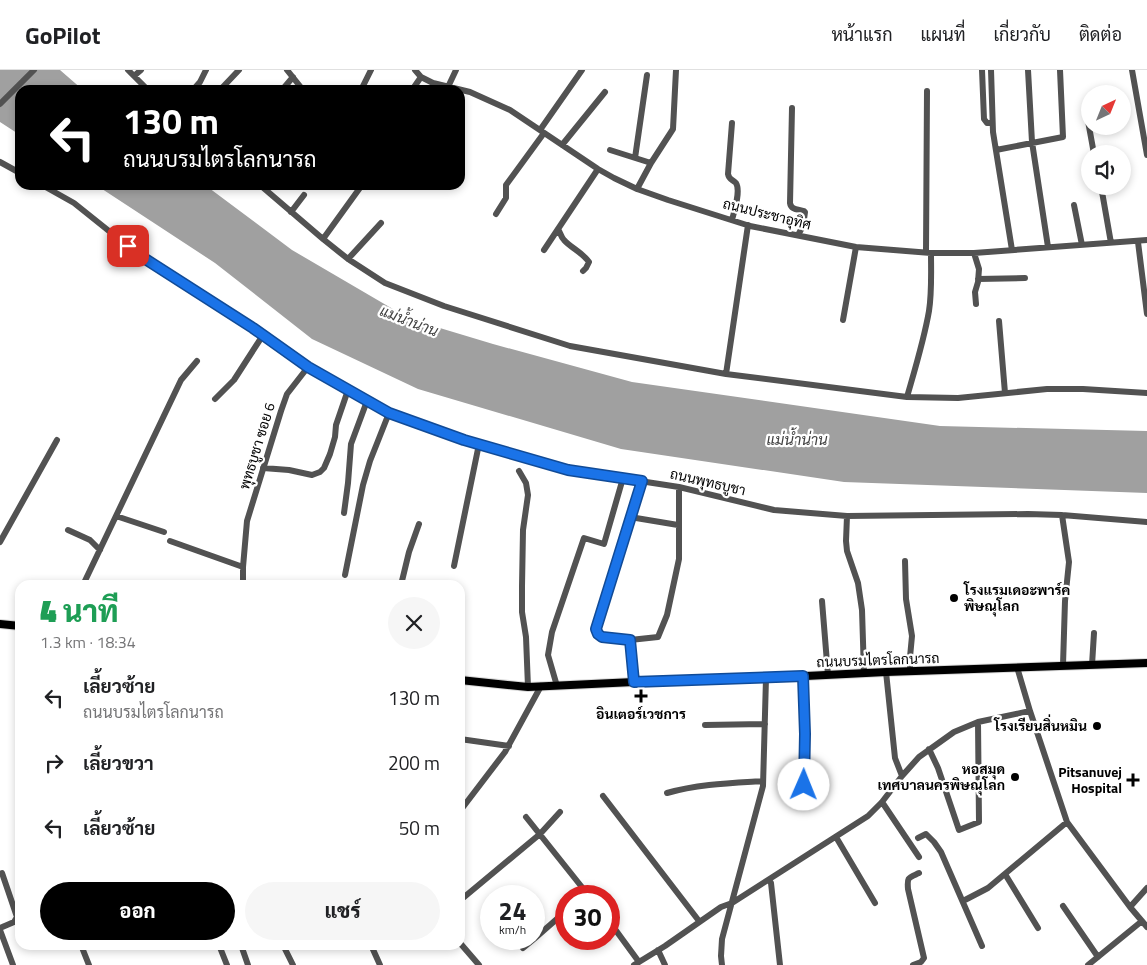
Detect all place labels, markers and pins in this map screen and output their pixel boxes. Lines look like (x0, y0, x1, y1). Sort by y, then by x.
pin (107, 225, 149, 267)
place label: โรงแรมเดอะพาร์ค พิษณุโลก (963, 579, 1070, 617)
marker: โรงแรมเดอะพาร์ค พิษณุโลก (948, 592, 960, 604)
marker: อินเตอร์เวชการ (634, 689, 648, 703)
place label: อินเตอร์เวชการ (596, 703, 686, 724)
place label: โรงเรียนสิ่นหมิน (993, 714, 1087, 736)
marker: โรงเรียนสิ่นหมิน (1091, 720, 1103, 732)
place label: หอสมุด เทศบาลนครพิษณุโลก (877, 758, 1005, 796)
place label: Pitsanuvej Hospital (1058, 761, 1122, 798)
marker: หอสมุด เทศบาลนครพิษณุโลก (1009, 771, 1021, 783)
marker: Pitsanuvej Hospital (1126, 773, 1140, 787)

